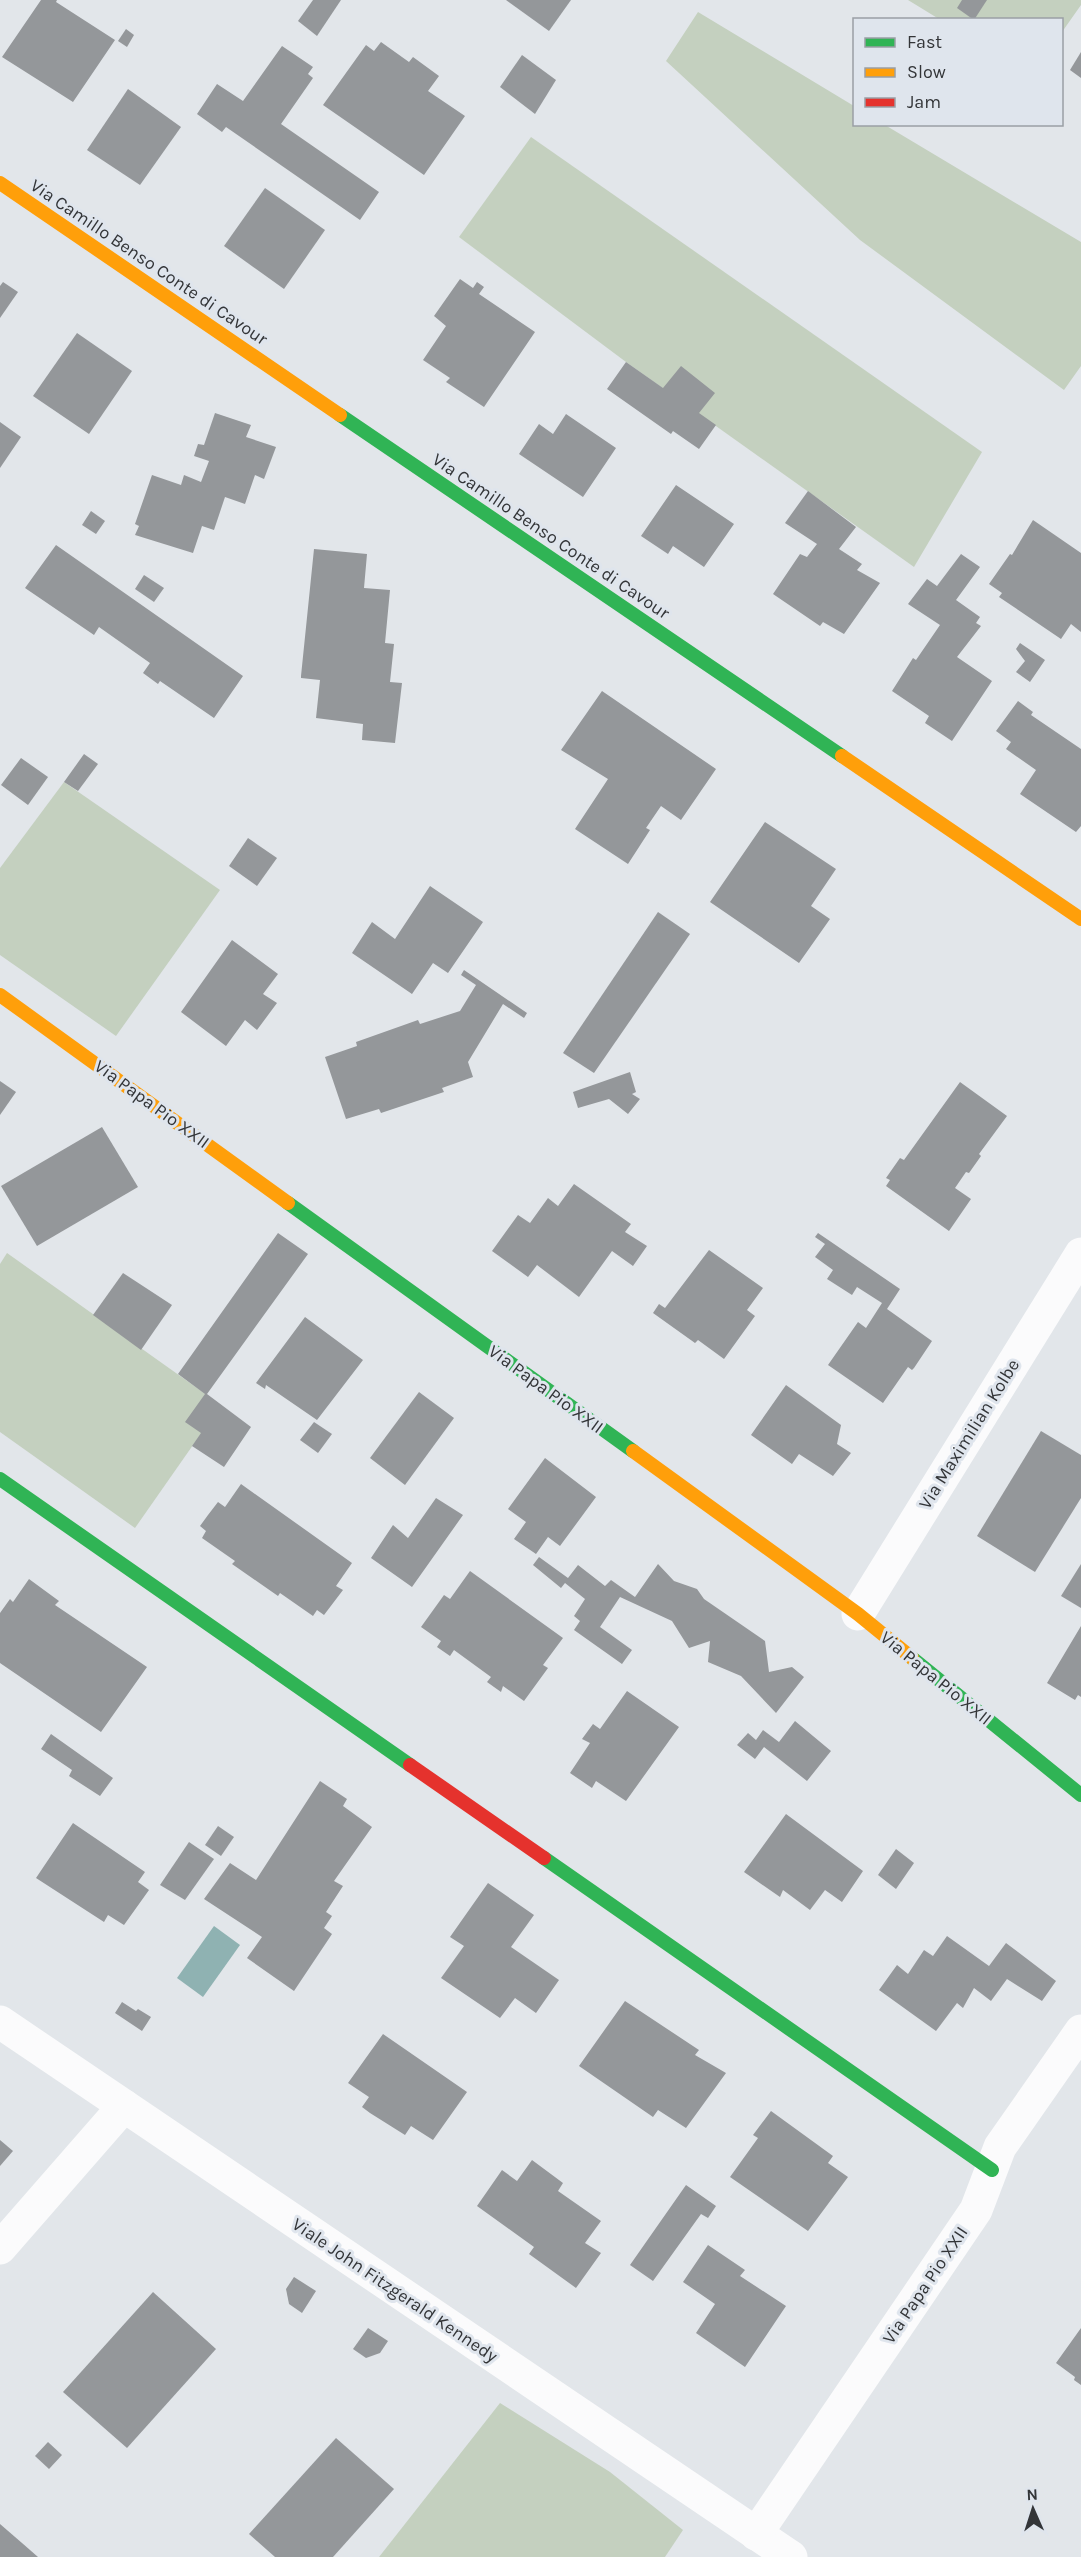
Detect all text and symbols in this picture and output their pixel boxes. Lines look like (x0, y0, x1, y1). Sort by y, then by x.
legend (853, 18, 1063, 126)
text: Fast (907, 31, 942, 53)
text: Slow (907, 61, 946, 83)
text: Jam (907, 91, 941, 113)
street label: Via Camillo Benso Conte di Cavour (26, 174, 272, 350)
street label: Via Camillo Benso Conte di Cavour (428, 448, 674, 624)
street label: Via Papa Pio XXII (90, 1055, 214, 1153)
street label: Via Papa Pio XXII (484, 1340, 608, 1438)
street label: Via Maximilian Kolbe (914, 1355, 1024, 1513)
street label: Via Papa Pio XXII (876, 1626, 996, 1730)
street label: Viale John Fitzgerald Kennedy (288, 2213, 502, 2367)
street label: Via Papa Pio XXII (878, 2222, 972, 2348)
north arrow (1003, 2479, 1063, 2539)
text: N (1026, 2485, 1038, 2504)

